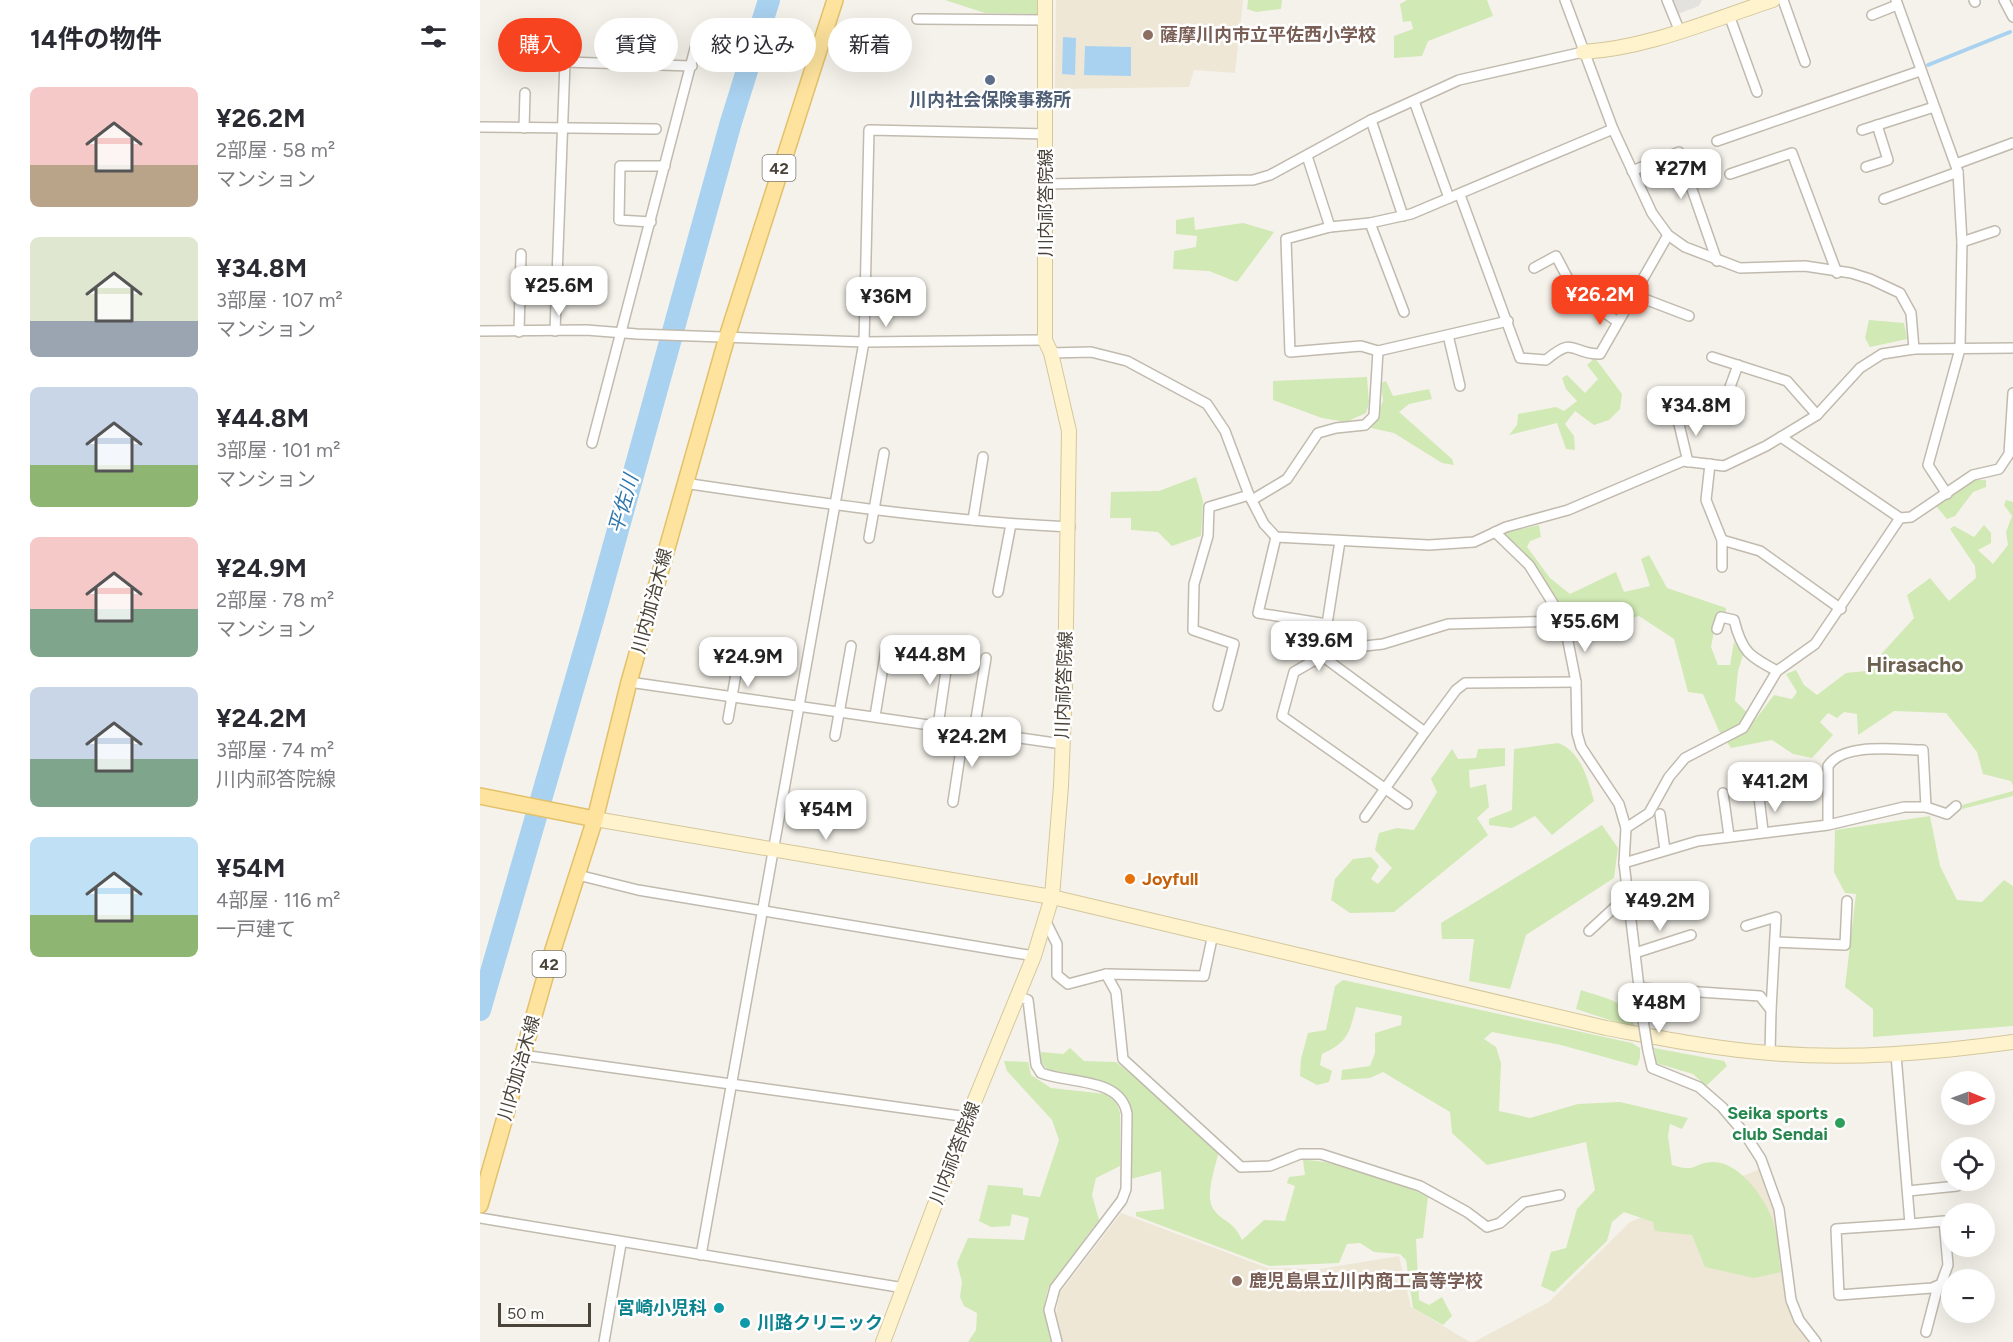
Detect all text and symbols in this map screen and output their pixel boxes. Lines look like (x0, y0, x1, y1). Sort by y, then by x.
chip: 購入 (498, 18, 582, 72)
chip: 賃貸 (594, 18, 678, 72)
chip: 絞り込み (690, 18, 816, 72)
chip: 新着 (828, 18, 912, 72)
icon: filters (417, 20, 450, 53)
text: 14件の物件 (30, 23, 161, 55)
place label: 薩摩川内市立平佐西小学校 (1160, 24, 1376, 46)
marker: 薩摩川内市立平佐西小学校 (1141, 28, 1155, 42)
marker: 川内社会保険事務所 (983, 73, 997, 87)
place label: 川内社会保険事務所 (909, 89, 1071, 111)
text: ¥26.2M (216, 102, 305, 134)
icon: home (78, 111, 150, 183)
text: 2部屋 · 58 m² (216, 138, 335, 162)
street label: 川内祁答院線 (1035, 149, 1057, 257)
pin: ¥27M (1645, 149, 1717, 200)
road number: 42 (762, 155, 796, 181)
text: ¥27M (1655, 156, 1707, 180)
text: マンション (216, 167, 316, 191)
text: ¥34.8M (216, 252, 307, 284)
icon: home (78, 261, 150, 333)
pin: ¥25.6M (510, 266, 608, 317)
text: ¥25.6M (525, 273, 593, 297)
pin: ¥26.2M (1551, 275, 1649, 326)
pin: ¥36M (850, 277, 922, 328)
text: ¥26.2M (1566, 282, 1634, 306)
text: ¥36M (860, 284, 912, 308)
text: 3部屋 · 107 m² (216, 288, 343, 312)
text: マンション (216, 317, 316, 341)
pin: ¥34.8M (1647, 386, 1745, 437)
text: ¥34.8M (1661, 393, 1731, 417)
text: ¥44.8M (216, 402, 309, 434)
icon: home (78, 411, 150, 483)
text: 3部屋 · 101 m² (216, 438, 340, 462)
text: マンション (216, 467, 316, 491)
water label: 平佐川 (603, 470, 643, 536)
street label: 川内加治木線 (627, 546, 677, 656)
text: ¥24.9M (216, 552, 307, 584)
icon: home (78, 561, 150, 633)
text: 2部屋 · 78 m² (216, 588, 334, 612)
pin: ¥55.6M (1536, 602, 1634, 653)
text: ¥55.6M (1551, 609, 1619, 633)
text: マンション (216, 617, 316, 641)
pin: ¥39.6M (1270, 621, 1368, 672)
text: ¥39.6M (1285, 628, 1353, 652)
street label: 川内祁答院線 (1051, 631, 1077, 739)
pin: ¥44.8M (881, 635, 979, 686)
pin: ¥24.9M (699, 637, 797, 688)
text: ¥44.8M (894, 642, 966, 666)
text: ¥24.9M (713, 644, 783, 668)
district label: Hirasacho (1866, 652, 1964, 677)
text: ¥24.2M (216, 702, 307, 734)
icon: home (78, 711, 150, 783)
pin: ¥24.2M (923, 717, 1021, 768)
text: ¥24.2M (937, 724, 1007, 748)
text: 3部屋 · 74 m² (216, 738, 334, 762)
pin: ¥41.2M (1726, 762, 1824, 813)
text: 川内祁答院線 (216, 767, 336, 791)
text: ¥41.2M (1742, 769, 1808, 793)
pin: ¥54M (790, 790, 862, 841)
text: ¥54M (799, 797, 853, 821)
text: ¥54M (216, 852, 285, 884)
icon: home (78, 861, 150, 933)
place label: Joyfull (1142, 868, 1199, 890)
marker: Joyfull (1123, 872, 1137, 886)
pin: ¥49.2M (1611, 881, 1709, 932)
text: 4部屋 · 116 m² (216, 888, 340, 912)
text: ¥49.2M (1625, 888, 1695, 912)
text: 一戸建て (216, 917, 296, 941)
road number: 42 (532, 951, 566, 977)
pin: ¥48M (1623, 983, 1695, 1034)
text: ¥48M (1632, 990, 1686, 1014)
street label: 川内加治木線 (494, 1013, 544, 1123)
north arrow (1941, 1071, 1995, 1125)
map controls (1941, 1071, 1995, 1323)
street label: 川内祁答院線 (925, 1099, 985, 1207)
place label: Seika sports club Sendai (1727, 1102, 1829, 1145)
marker: Seika sports club Sendai (1833, 1116, 1847, 1130)
button: locate (1941, 1137, 1995, 1191)
button: + (1941, 1203, 1995, 1257)
button: − (1941, 1269, 1995, 1323)
place label: 鹿児島県立川内商工高等学校 (1249, 1270, 1483, 1292)
marker: 鹿児島県立川内商工高等学校 (1230, 1274, 1244, 1288)
place label: 宮崎小児科 (617, 1297, 707, 1319)
scale bar (498, 1300, 591, 1328)
marker: 宮崎小児科 (712, 1301, 726, 1315)
text: 50 m (507, 1304, 544, 1323)
place label: 川路クリニック (757, 1312, 883, 1334)
marker: 川路クリニック (738, 1316, 752, 1330)

